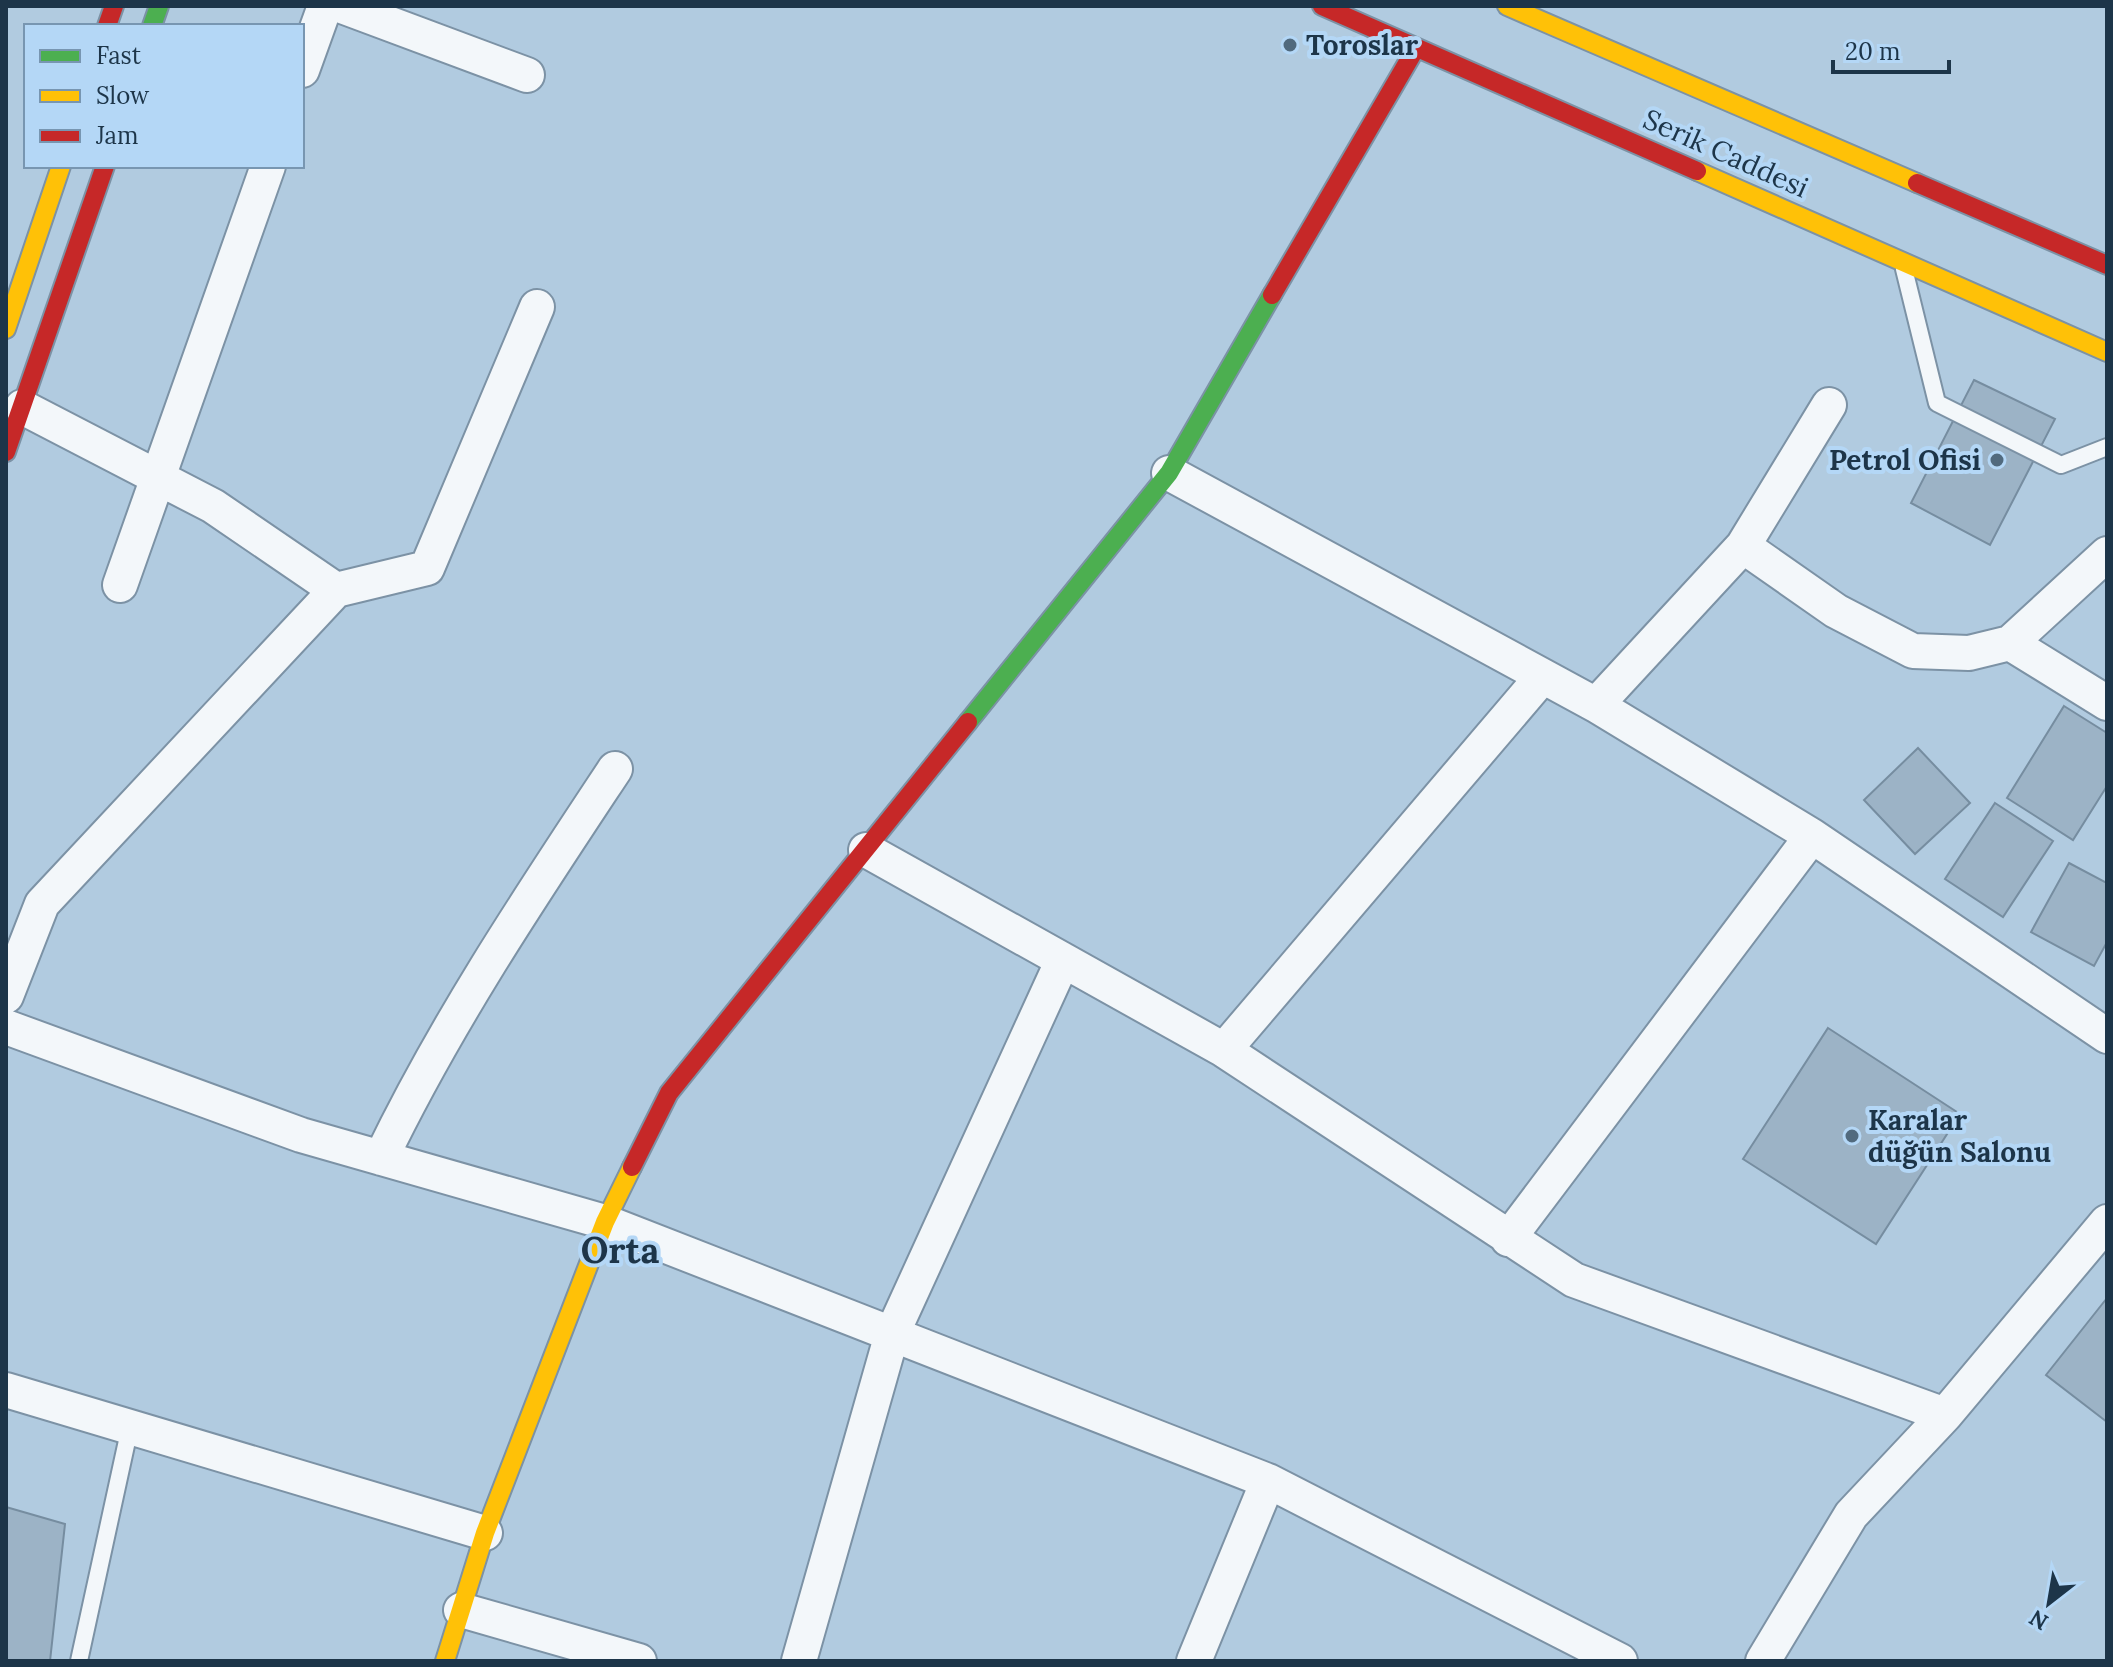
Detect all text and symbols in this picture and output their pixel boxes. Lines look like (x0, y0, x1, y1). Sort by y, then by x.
legend (24, 24, 304, 168)
scale bar (1833, 24, 1949, 74)
place label: Toroslar (1306, 27, 1419, 63)
marker: Toroslar (1281, 36, 1299, 54)
text: 20 m (1845, 36, 1901, 67)
text: Fast (96, 40, 142, 71)
text: Slow (96, 80, 150, 111)
street label: Serik Caddesi (1638, 101, 1814, 205)
text: Jam (95, 120, 138, 151)
place label: Petrol Ofisi (1829, 442, 1981, 478)
marker: Petrol Ofisi (1988, 451, 2006, 469)
place label: Karalar düğün Salonu (1868, 1102, 2051, 1170)
marker: Karalar düğün Salonu (1843, 1127, 1861, 1145)
district label: Orta (581, 1227, 659, 1273)
north arrow (2009, 1563, 2089, 1643)
text: N (2024, 1604, 2053, 1637)

